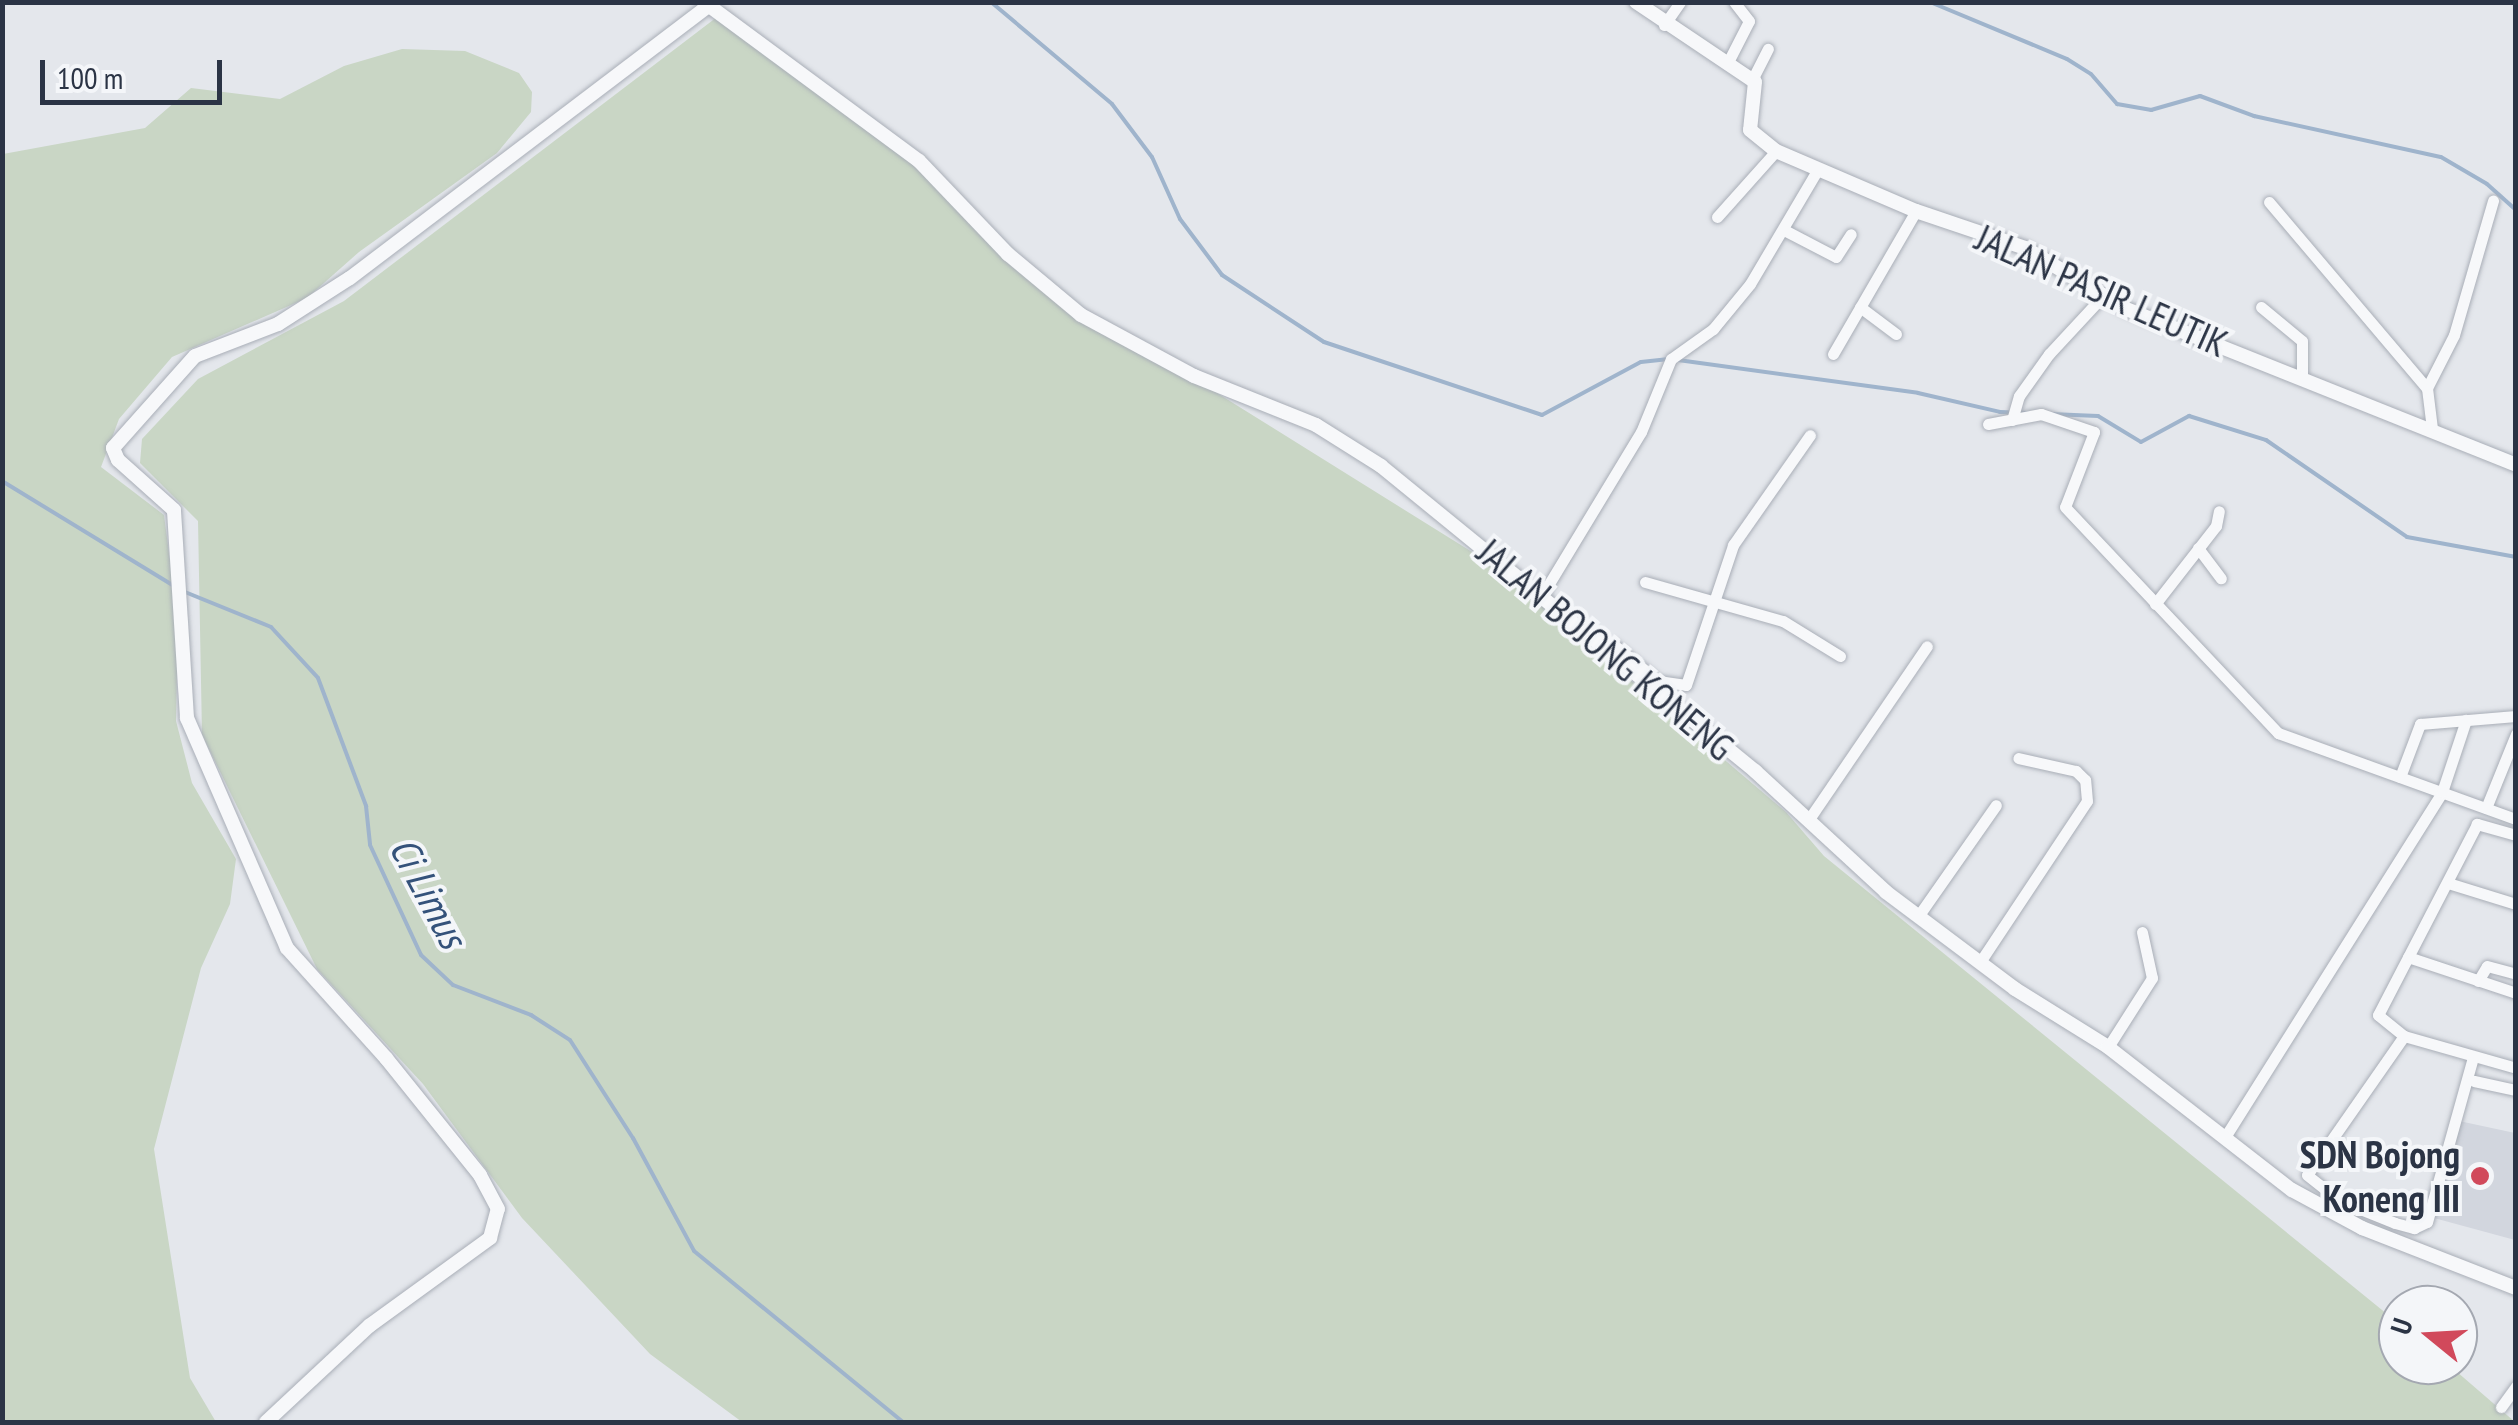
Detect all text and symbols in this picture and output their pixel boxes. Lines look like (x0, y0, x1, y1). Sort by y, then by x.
scale bar (45, 40, 228, 102)
text: 100 m (57, 58, 123, 97)
street label: JALAN PASIR LEUTIK (1969, 214, 2235, 366)
street label: JALAN BOJONG KONENG (1469, 529, 1743, 769)
water label: Ci Limus (380, 829, 478, 955)
place label: SDN Bojong Koneng III (2300, 1131, 2460, 1220)
marker: SDN Bojong Koneng III (2469, 1165, 2491, 1187)
north arrow (2378, 1285, 2478, 1385)
text: U (2381, 1314, 2421, 1339)

